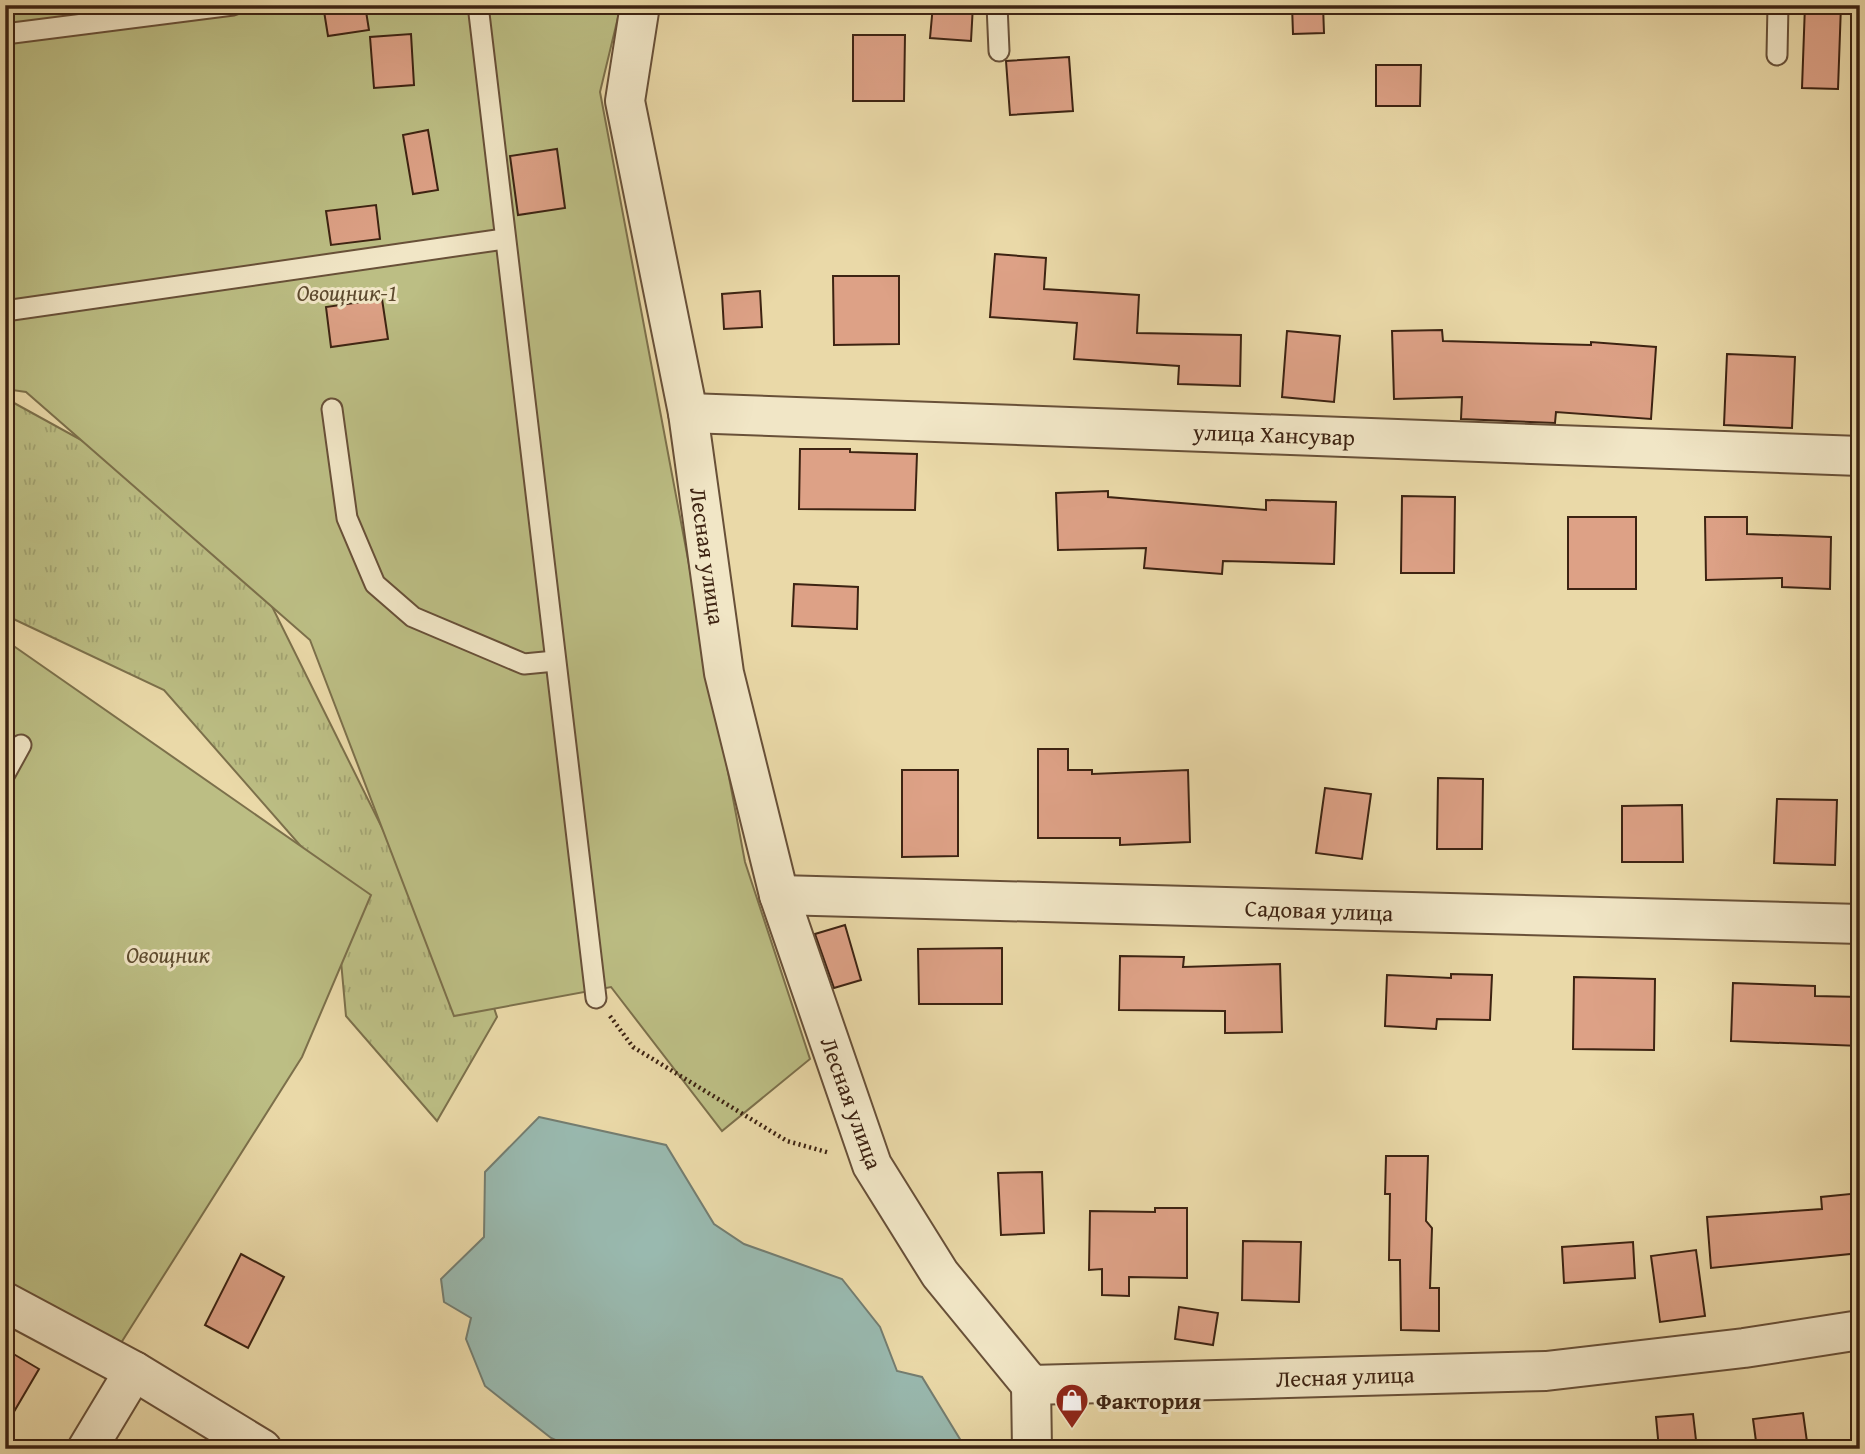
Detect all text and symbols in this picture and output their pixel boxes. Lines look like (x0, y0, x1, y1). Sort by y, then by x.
park label: Овощник-1 (296, 276, 398, 309)
street label: улица Хансувар (1191, 415, 1356, 453)
street label: Лесная улица (682, 485, 734, 627)
street label: Садовая улица (1244, 891, 1394, 929)
park label: Овощник (126, 938, 210, 971)
street label: Лесная улица (813, 1032, 891, 1174)
street label: Лесная улица (1275, 1357, 1415, 1395)
shop icon: Фактория (1053, 1381, 1091, 1430)
place label: Фактория (1096, 1384, 1201, 1417)

